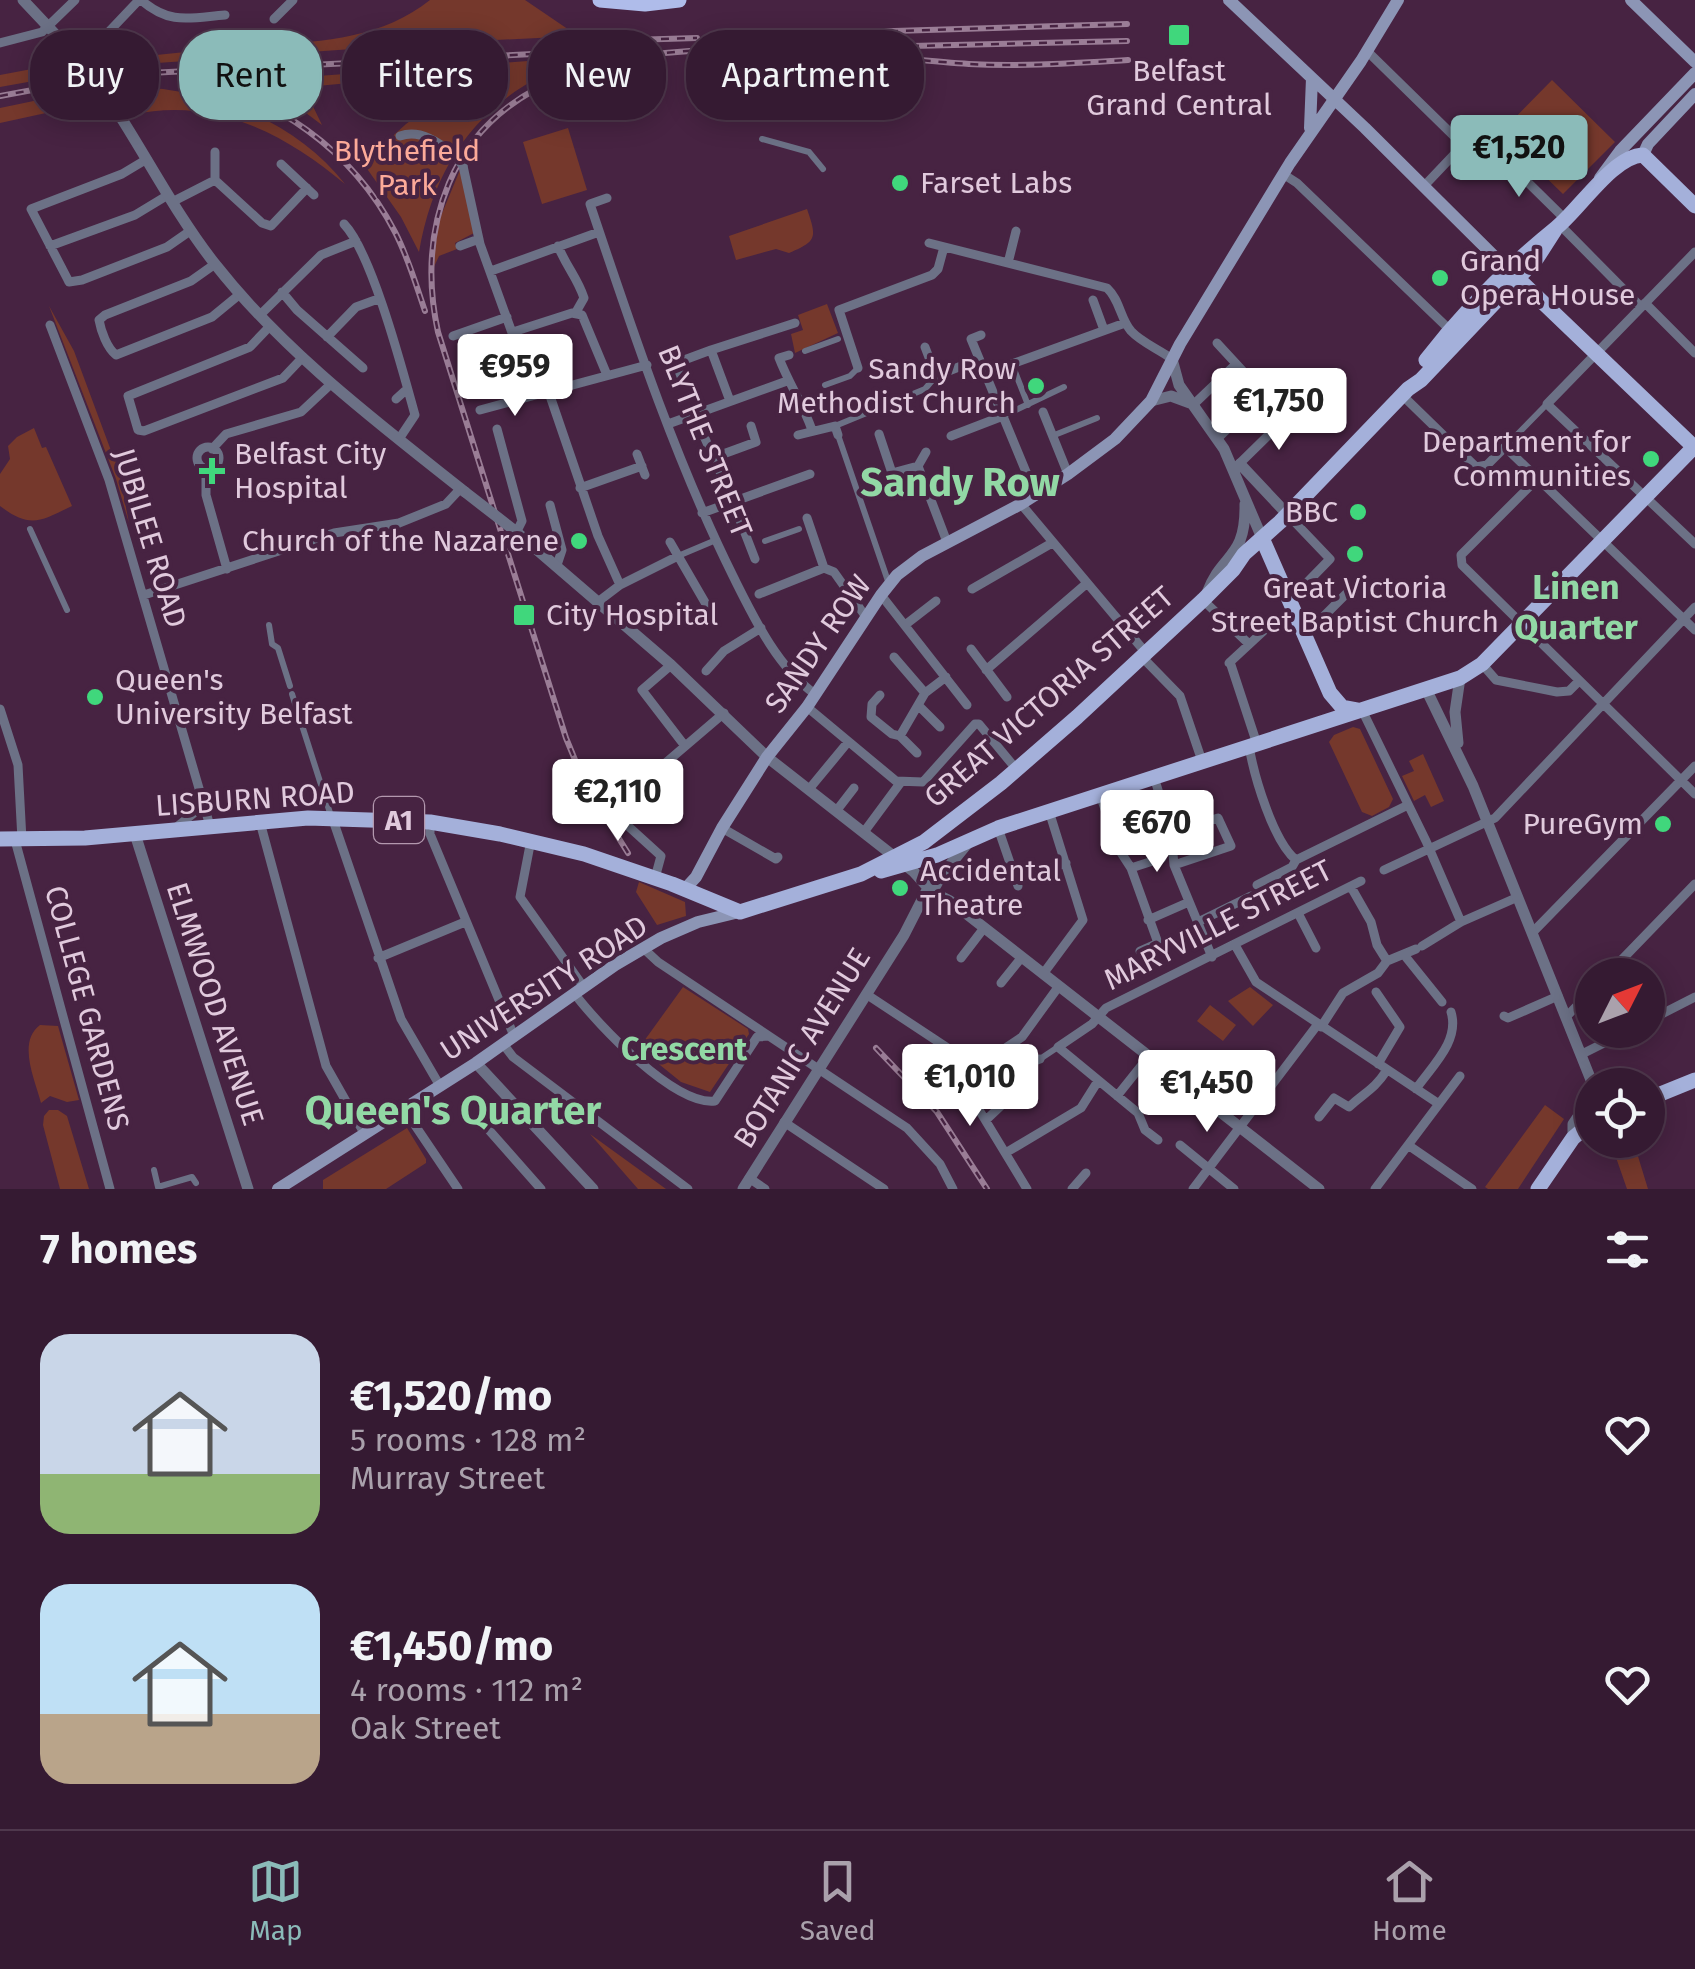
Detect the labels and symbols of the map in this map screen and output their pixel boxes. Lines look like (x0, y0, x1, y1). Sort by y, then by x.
marker: Belfast Grand Central (1166, 22, 1192, 48)
place label: Belfast Grand Central (1086, 53, 1272, 123)
pin: €1,520 (1438, 115, 1600, 200)
park label: Blythefield Park (334, 133, 480, 203)
place label: Farset Labs (920, 165, 1072, 201)
marker: Farset Labs (889, 172, 911, 194)
place label: Grand Opera House (1460, 243, 1635, 313)
marker: Grand Opera House (1429, 267, 1451, 289)
pin: €959 (456, 334, 574, 419)
street label: BLYTHE STREET (650, 340, 760, 543)
place label: Sandy Row Methodist Church (777, 351, 1016, 421)
pin: €1,750 (1198, 368, 1360, 453)
marker: Sandy Row Methodist Church (1025, 375, 1047, 397)
place label: Department for Communities (1422, 424, 1631, 494)
place label: Belfast City Hospital (234, 436, 387, 506)
street label: JUBILEE ROAD (106, 444, 194, 632)
marker: Department for Communities (1640, 448, 1662, 470)
marker: Belfast City Hospital (199, 458, 225, 484)
district label: Sandy Row (860, 459, 1060, 507)
place label: BBC (1285, 494, 1338, 530)
marker: BBC (1347, 501, 1369, 523)
place label: Church of the Nazarene (242, 523, 559, 559)
marker: Church of the Nazarene (568, 530, 590, 552)
marker: Great Victoria Street Baptist Church (1344, 543, 1366, 565)
district label: Linen Quarter (1514, 566, 1639, 648)
street label: SANDY ROW (757, 568, 879, 720)
place label: Great Victoria Street Baptist Church (1211, 570, 1499, 640)
street label: GREAT VICTORIA STREET (917, 579, 1181, 815)
place label: City Hospital (546, 597, 718, 633)
marker: City Hospital (511, 602, 537, 628)
place label: Queen's University Belfast (115, 662, 353, 732)
marker: Queen's University Belfast (84, 686, 106, 708)
pin: €2,110 (537, 759, 699, 844)
street label: LISBURN ROAD (154, 774, 356, 824)
pin: €670 (1098, 790, 1216, 875)
road number: A1 (374, 797, 424, 843)
place label: PureGym (1522, 806, 1643, 842)
marker: PureGym (1652, 813, 1674, 835)
street label: MARYVILLE STREET (1098, 852, 1338, 998)
place label: Accidental Theatre (920, 853, 1061, 923)
marker: Accidental Theatre (889, 877, 911, 899)
street label: ELMWOOD AVENUE (159, 878, 271, 1130)
street label: COLLEGE GARDENS (37, 882, 137, 1134)
street label: UNIVERSITY ROAD (434, 908, 654, 1068)
street label: BOTANIC AVENUE (726, 941, 878, 1155)
north arrow (1575, 958, 1665, 1048)
district label: Crescent (621, 1030, 748, 1068)
pin: €1,010 (889, 1044, 1051, 1129)
pin: €1,450 (1126, 1050, 1288, 1135)
district label: Queen's Quarter (305, 1087, 602, 1135)

